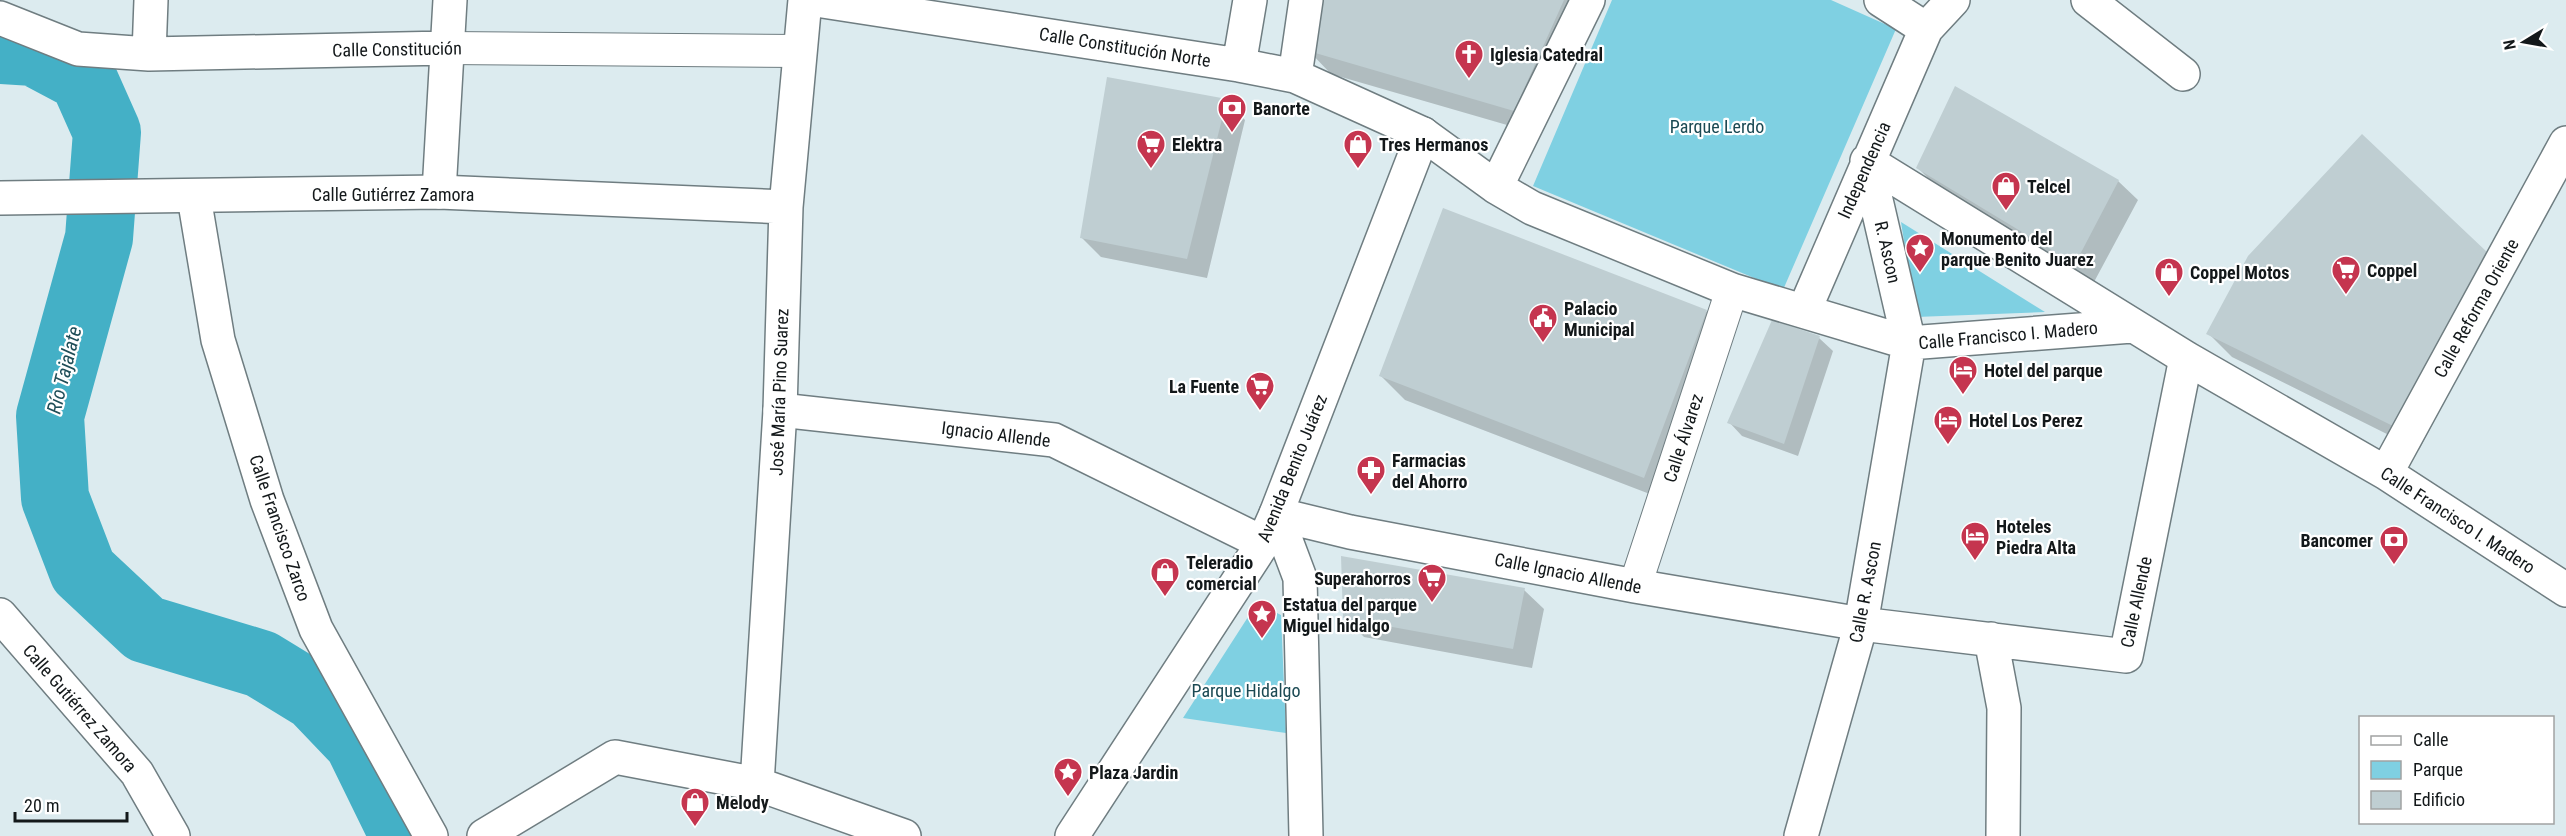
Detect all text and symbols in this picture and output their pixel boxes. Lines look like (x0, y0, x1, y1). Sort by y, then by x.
north arrow (2494, 12, 2554, 72)
street label: Calle Constitución Norte (1038, 23, 1212, 71)
street label: Calle Constitución (332, 37, 462, 61)
church icon: Iglesia Catedral (1453, 38, 1485, 80)
text: N (2500, 38, 2520, 51)
place label: Iglesia Catedral (1490, 44, 1603, 65)
bank icon: Banorte (1216, 92, 1248, 134)
place label: Banorte (1253, 98, 1310, 119)
park label: Parque Lerdo (1670, 116, 1764, 137)
street label: Independencia (1833, 118, 1895, 222)
supermarket icon: Elektra (1135, 128, 1167, 170)
shop icon: Tres Hermanos (1342, 128, 1374, 170)
place label: Elektra (1172, 134, 1222, 155)
place label: Tres Hermanos (1379, 134, 1488, 155)
shop icon: Telcel (1990, 170, 2022, 212)
place label: Telcel (2027, 176, 2071, 197)
street label: Calle Gutiérrez Zamora (312, 184, 474, 205)
street label: R. Ascon (1871, 219, 1905, 285)
place label: Monumento del parque Benito Juarez (1941, 228, 2094, 270)
place icon: Monumento del parque Benito Juarez (1904, 232, 1936, 274)
street label: Calle Reforma Oriente (2429, 235, 2523, 381)
supermarket icon: Coppel (2330, 254, 2362, 296)
shop icon: Coppel Motos (2153, 256, 2185, 298)
place label: Coppel (2367, 260, 2417, 281)
place label: Coppel Motos (2190, 262, 2289, 283)
place label: Palacio Municipal (1564, 298, 1635, 340)
public building icon: Palacio Municipal (1527, 302, 1559, 344)
street label: José María Pino Suarez (766, 308, 792, 476)
street label: Calle Francisco I. Madero (1917, 317, 2099, 353)
water label: Río Tajalate (42, 324, 86, 416)
hotel icon: Hotel del parque (1947, 354, 1979, 396)
place label: Hotel del parque (1984, 360, 2103, 381)
supermarket icon: La Fuente (1244, 370, 1276, 412)
place label: La Fuente (1169, 376, 1239, 397)
street label: Avenida Benito Juárez (1253, 391, 1331, 545)
street label: Calle Álvarez (1659, 391, 1707, 485)
hotel icon: Hotel Los Perez (1932, 404, 1964, 446)
place label: Hotel Los Perez (1969, 410, 2083, 431)
street label: Ignacio Allende (940, 417, 1052, 451)
place label: Farmacias del Ahorro (1392, 450, 1467, 492)
street label: Calle Francisco Zarco (245, 452, 315, 604)
pharmacy icon: Farmacias del Ahorro (1355, 454, 1387, 496)
street label: Calle Francisco I. Madero (2377, 462, 2539, 578)
place label: Hoteles Piedra Alta (1996, 516, 2076, 558)
hotel icon: Hoteles Piedra Alta (1959, 520, 1991, 562)
bank icon: Bancomer (2378, 524, 2410, 566)
place label: Bancomer (2300, 530, 2373, 551)
street label: Calle R. Ascon (1845, 540, 1885, 644)
street label: Calle Ignacio Allende (1493, 548, 1643, 598)
place label: Teleradio comercial (1186, 552, 1257, 594)
street label: Calle Allende (2116, 554, 2156, 650)
shop icon: Teleradio comercial (1149, 556, 1181, 598)
supermarket icon: Superahorros (1416, 562, 1448, 604)
place label: Superahorros (1314, 568, 1411, 589)
place label: Estatua del parque Miguel hidalgo (1283, 594, 1417, 636)
place icon: Estatua del parque Miguel hidalgo (1246, 598, 1278, 640)
street label: Calle Gutiérrez Zamora (19, 640, 141, 776)
park label: Parque Hidalgo (1192, 680, 1300, 701)
legend (2359, 716, 2554, 824)
text: Calle (2413, 729, 2449, 750)
place icon: Plaza Jardin (1052, 756, 1084, 798)
text: Parque (2413, 759, 2463, 780)
place label: Plaza Jardin (1089, 762, 1178, 783)
scale bar (15, 785, 128, 823)
shop icon: Melody (679, 786, 711, 828)
text: Edificio (2413, 789, 2465, 810)
place label: Melody (716, 792, 769, 813)
text: 20 m (24, 795, 59, 816)

